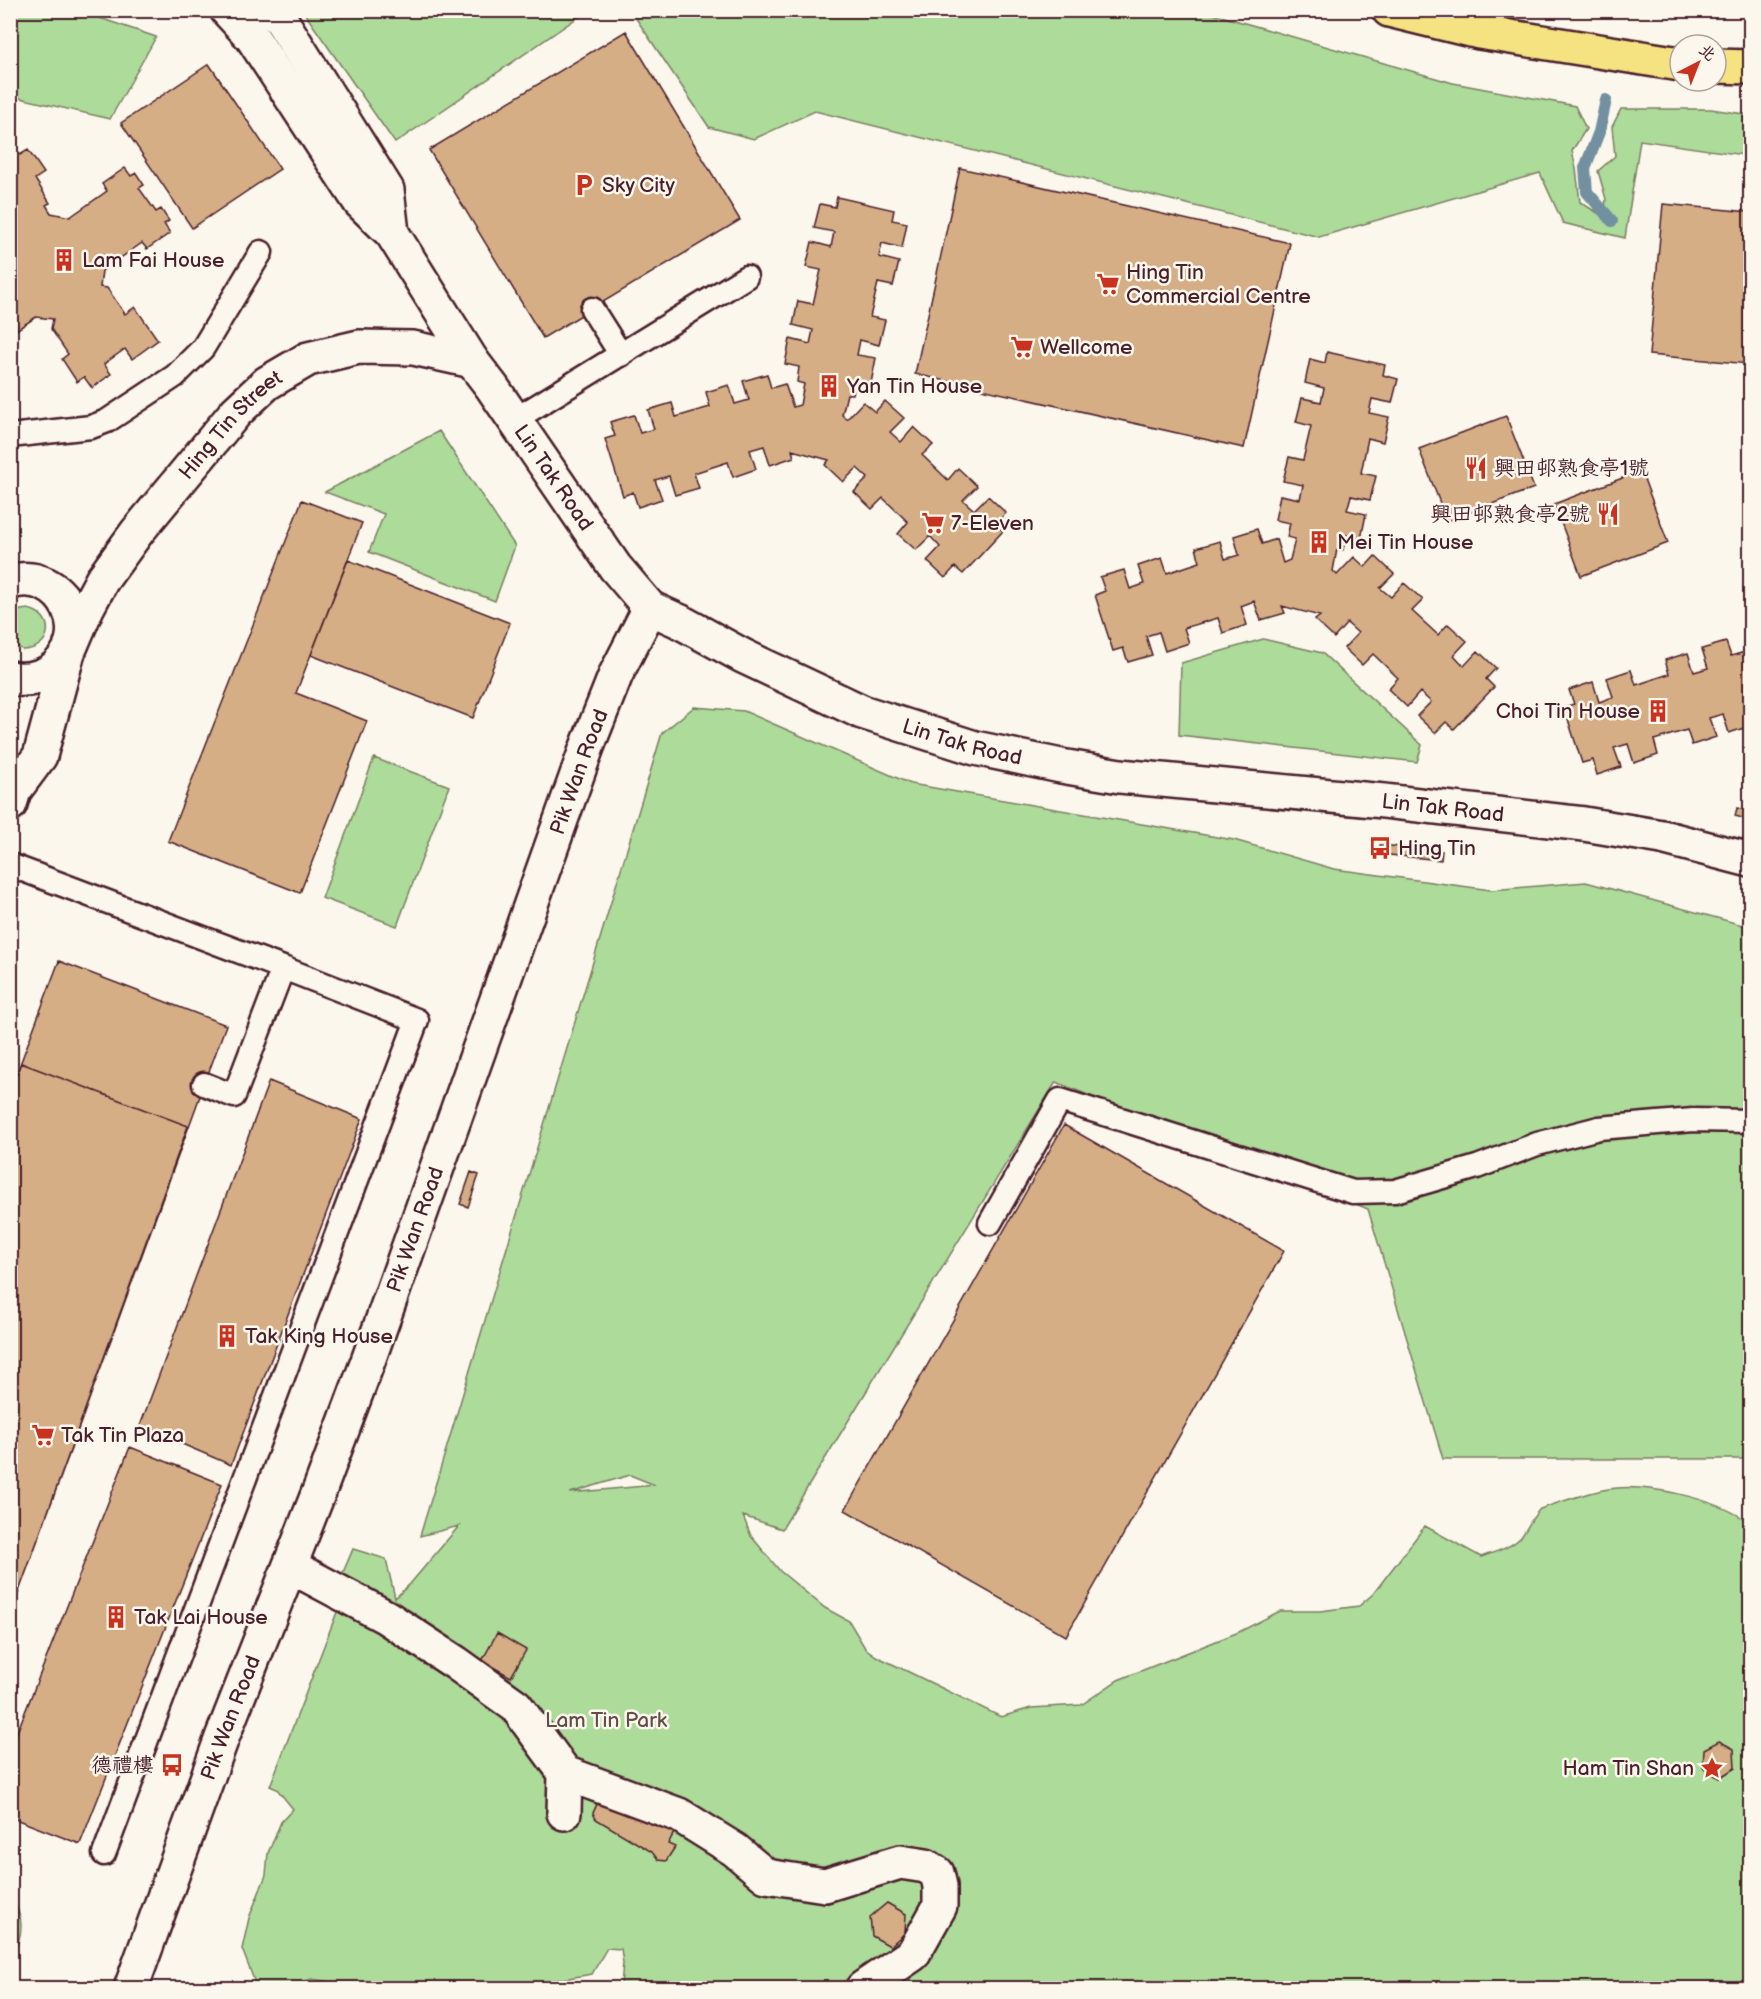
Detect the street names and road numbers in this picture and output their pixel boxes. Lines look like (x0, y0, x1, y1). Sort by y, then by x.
street label: Hing Tin Street (174, 365, 287, 484)
street label: Lin Tak Road (508, 420, 598, 536)
street label: Pik Wan Road (545, 706, 614, 838)
street label: Lin Tak Road (899, 714, 1024, 770)
street label: Lin Tak Road (1380, 789, 1505, 828)
street label: Pik Wan Road (382, 1164, 449, 1296)
street label: Pik Wan Road (196, 1652, 266, 1784)

